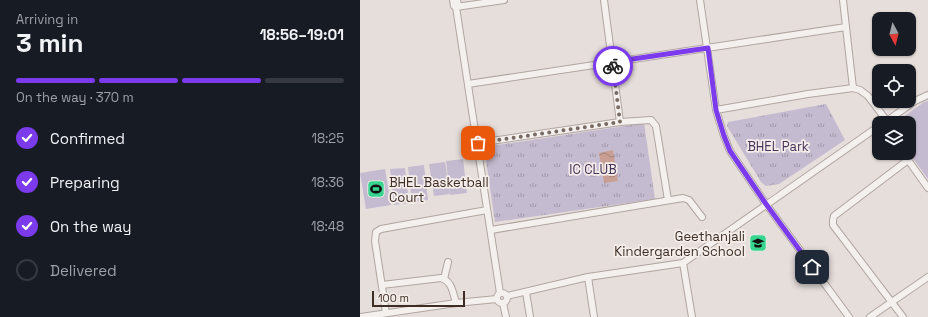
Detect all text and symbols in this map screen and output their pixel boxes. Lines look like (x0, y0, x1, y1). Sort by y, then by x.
text: Arriving in (16, 11, 78, 28)
north arrow (872, 12, 916, 56)
map controls (872, 12, 916, 160)
text: 18:56–19:01 (260, 25, 344, 44)
text: 3 min (16, 26, 84, 60)
courier (593, 46, 633, 86)
icon: bike (602, 55, 624, 77)
button: locate (872, 64, 916, 108)
text: On the way · 370 m (16, 89, 134, 106)
button: layers (872, 116, 916, 160)
pin (461, 126, 495, 160)
icon: check (16, 127, 38, 149)
text: Confirmed (50, 129, 125, 148)
text: 18:25 (312, 130, 344, 147)
icon: bag (467, 132, 489, 154)
park label: BHEL Park (747, 138, 809, 155)
park label: IC CLUB (569, 161, 617, 178)
icon: check (16, 171, 38, 193)
text: Preparing (50, 173, 120, 192)
text: 18:36 (311, 174, 344, 191)
place label: BHEL Basketball Court (389, 174, 489, 206)
sports icon: BHEL Basketball Court (366, 179, 386, 199)
icon: check (16, 215, 38, 237)
text: On the way (50, 217, 131, 236)
text: 18:48 (311, 218, 344, 235)
place label: Geethanjali Kindergarden School (614, 228, 745, 260)
school or university icon: Geethanjali Kindergarden School (748, 233, 768, 253)
pin (795, 250, 829, 284)
icon: home (801, 256, 823, 278)
text: Delivered (50, 261, 117, 280)
scale bar (372, 289, 465, 308)
text: 100 m (378, 291, 409, 305)

